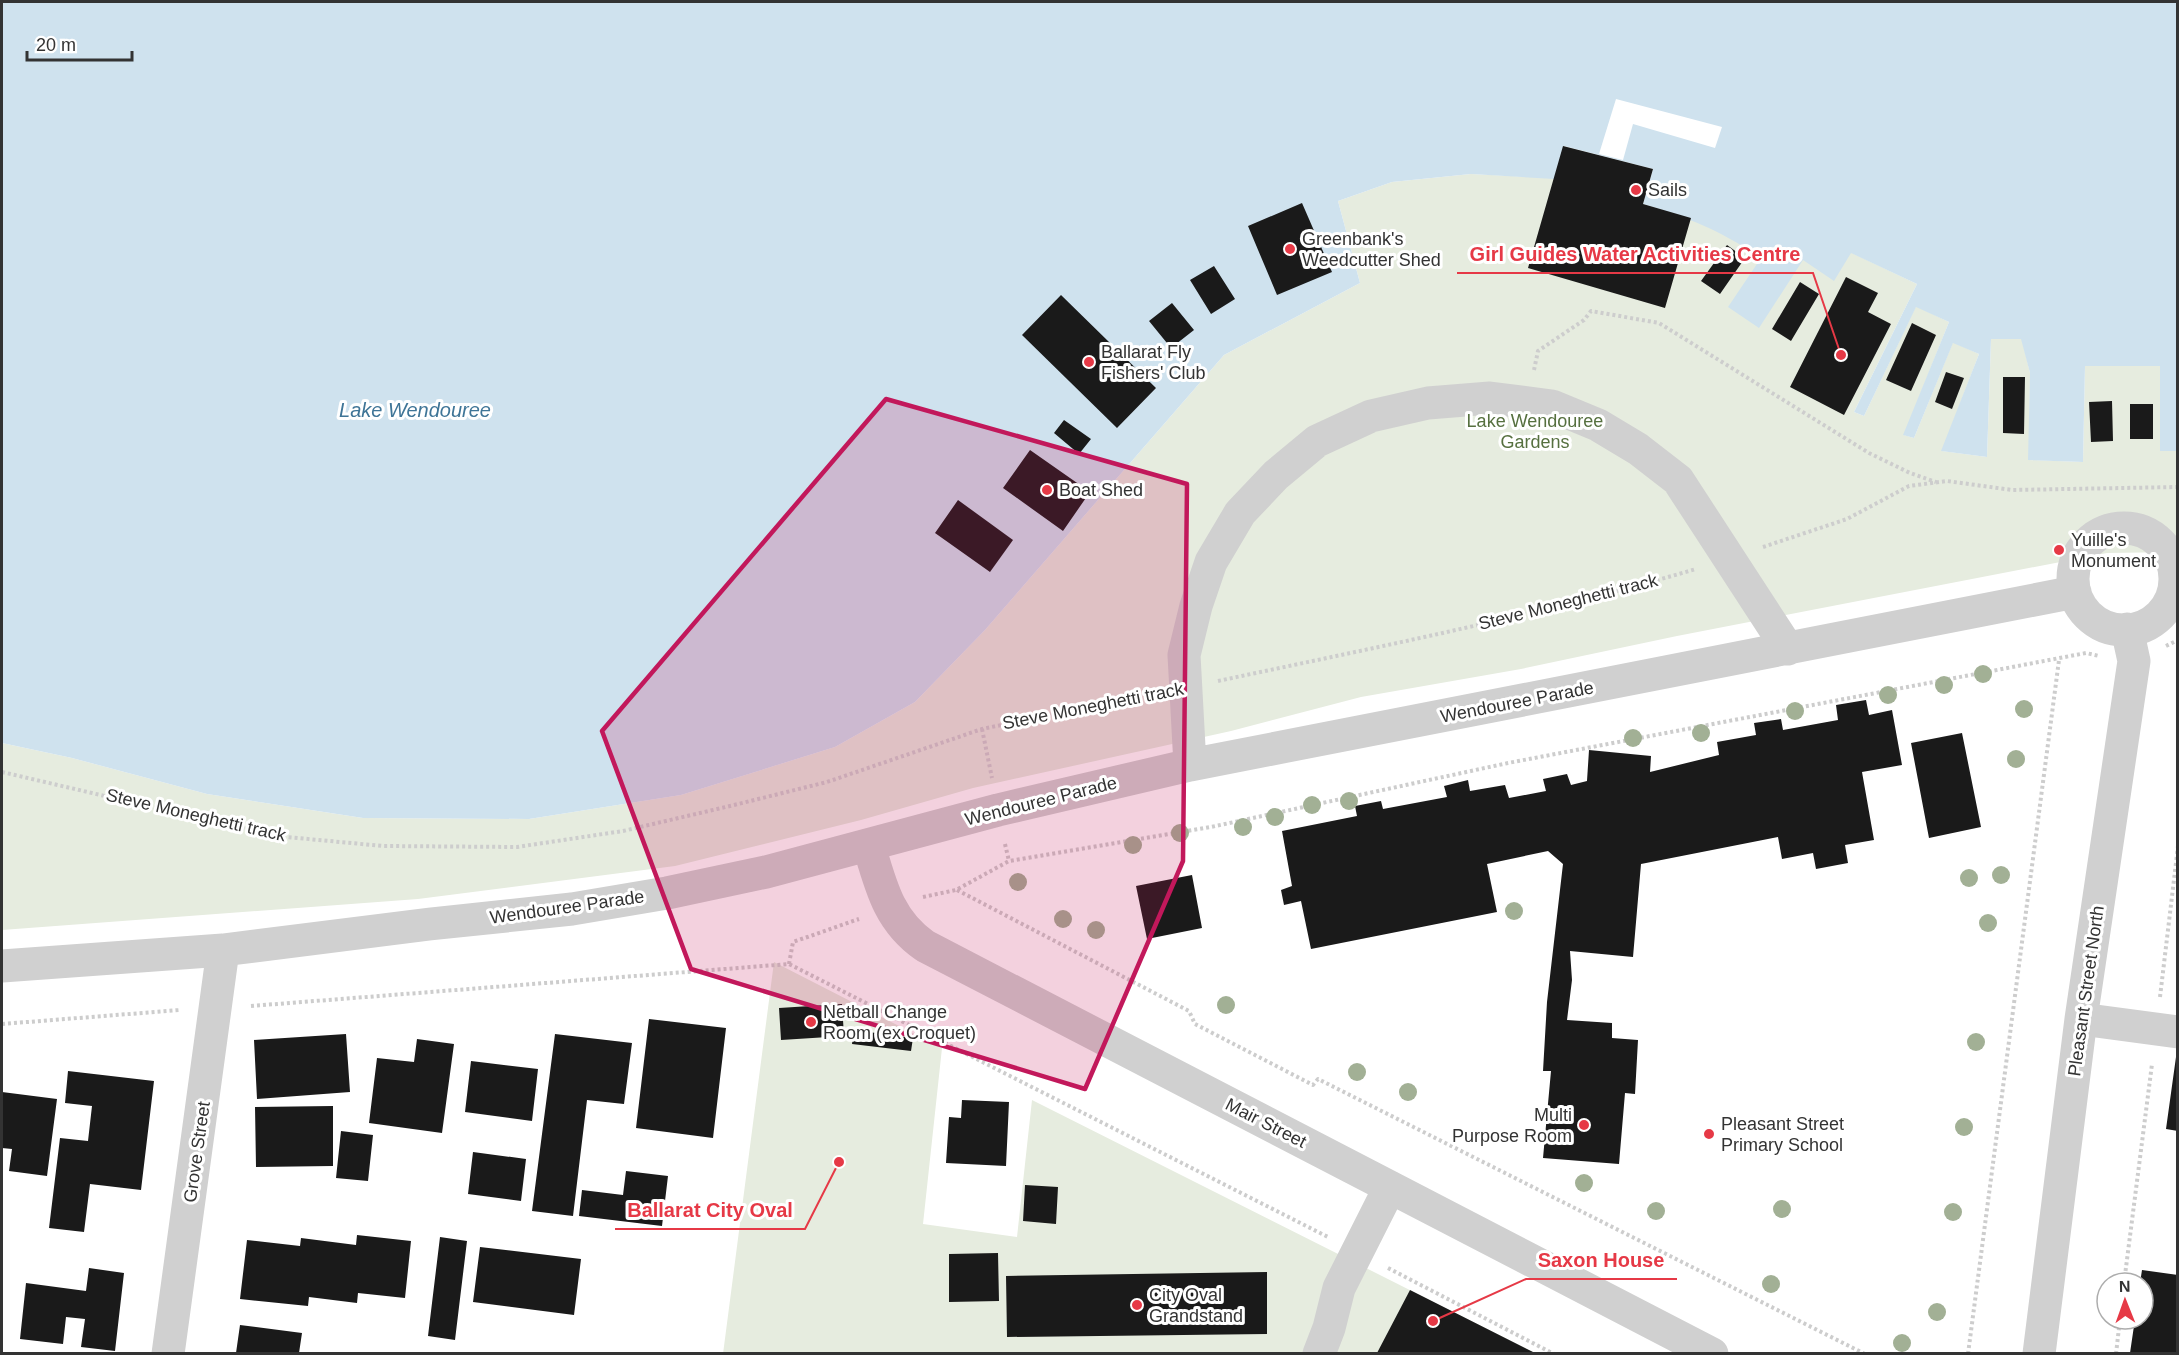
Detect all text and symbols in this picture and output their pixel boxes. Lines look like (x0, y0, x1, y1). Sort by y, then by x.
scale bar (27, 24, 132, 62)
text: 20 m (36, 35, 76, 55)
place label: Sails (1648, 180, 1687, 200)
marker: Sails (1629, 183, 1643, 197)
place label: Greenbank's Weedcutter Shed (1302, 229, 1441, 270)
callout: Girl Guides Water Activities Centre (1457, 235, 1813, 273)
marker: Greenbank's Weedcutter Shed (1283, 242, 1297, 256)
text: Girl Guides Water Activities Centre (1470, 243, 1800, 265)
place label: Ballarat Fly Fishers' Club (1101, 342, 1205, 383)
marker: Ballarat Fly Fishers' Club (1082, 355, 1096, 369)
water label: Lake Wendouree (339, 399, 491, 421)
park label: Lake Wendouree Gardens (1467, 411, 1603, 452)
place label: Boat Shed (1059, 480, 1143, 500)
marker: Boat Shed (1040, 483, 1054, 497)
place label: Yuille's Monument (2071, 530, 2156, 571)
marker: Yuille's Monument (2052, 543, 2066, 557)
street label: Steve Moneghetti track (1476, 570, 1661, 634)
street label: Wendouree Parade (1439, 677, 1595, 727)
street label: Steve Moneghetti track (1001, 678, 1186, 733)
street label: Wendouree Parade (963, 772, 1119, 830)
street label: Steve Moneghetti track (104, 785, 289, 846)
street label: Wendouree Parade (488, 886, 646, 928)
street label: Pleasant Street North (2064, 904, 2108, 1078)
place label: Netball Change Room (ex Croquet) (823, 1002, 976, 1043)
marker: Netball Change Room (ex Croquet) (804, 1015, 818, 1029)
street label: Mair Street (1222, 1094, 1310, 1152)
street label: Grove Street (180, 1100, 214, 1204)
place label: Multi Purpose Room (1452, 1105, 1572, 1146)
place label: Pleasant Street Primary School (1721, 1114, 1844, 1155)
marker: Multi Purpose Room (1577, 1118, 1591, 1132)
marker: Pleasant Street Primary School (1702, 1127, 1716, 1141)
callout: Ballarat City Oval (615, 1191, 805, 1229)
text: Ballarat City Oval (627, 1199, 793, 1221)
callout: Saxon House (1526, 1241, 1677, 1279)
text: Saxon House (1538, 1249, 1664, 1271)
north arrow (2095, 1271, 2155, 1331)
text: N (2119, 1278, 2131, 1295)
place label: City Oval Grandstand (1149, 1285, 1243, 1326)
marker: City Oval Grandstand (1130, 1298, 1144, 1312)

